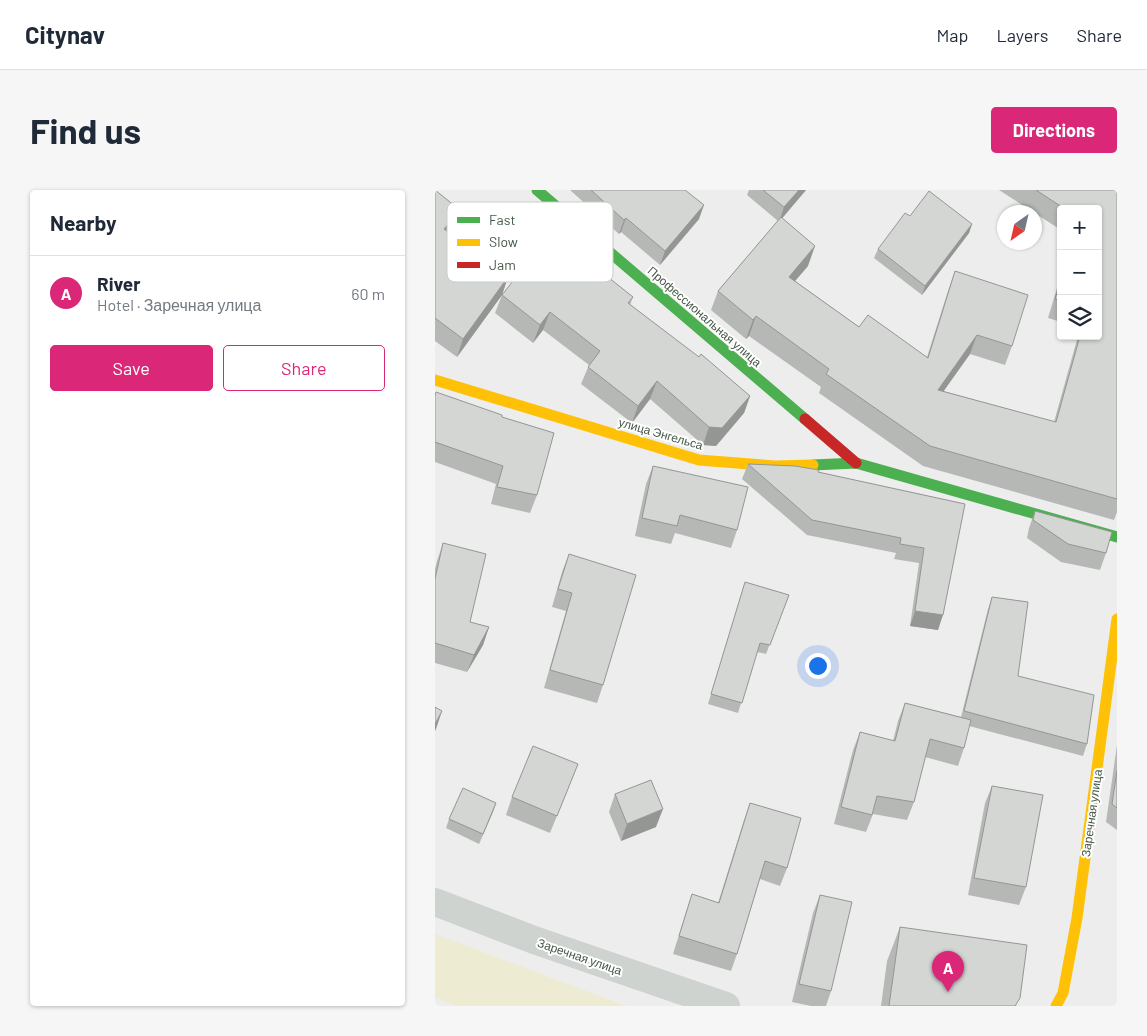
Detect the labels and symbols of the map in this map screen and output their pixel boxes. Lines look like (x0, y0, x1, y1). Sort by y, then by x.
legend (447, 202, 613, 282)
north arrow (997, 205, 1042, 250)
text: Fast (489, 211, 515, 228)
text: Slow (489, 233, 518, 250)
text: Jam (489, 256, 516, 273)
street label: Профессиональная улица (645, 263, 765, 370)
street label: улица Энгельса (617, 414, 705, 453)
your location (805, 653, 831, 679)
street label: Заречная улица (1078, 768, 1105, 858)
street label: Заречная улица (536, 935, 624, 978)
pin: A (932, 951, 964, 992)

